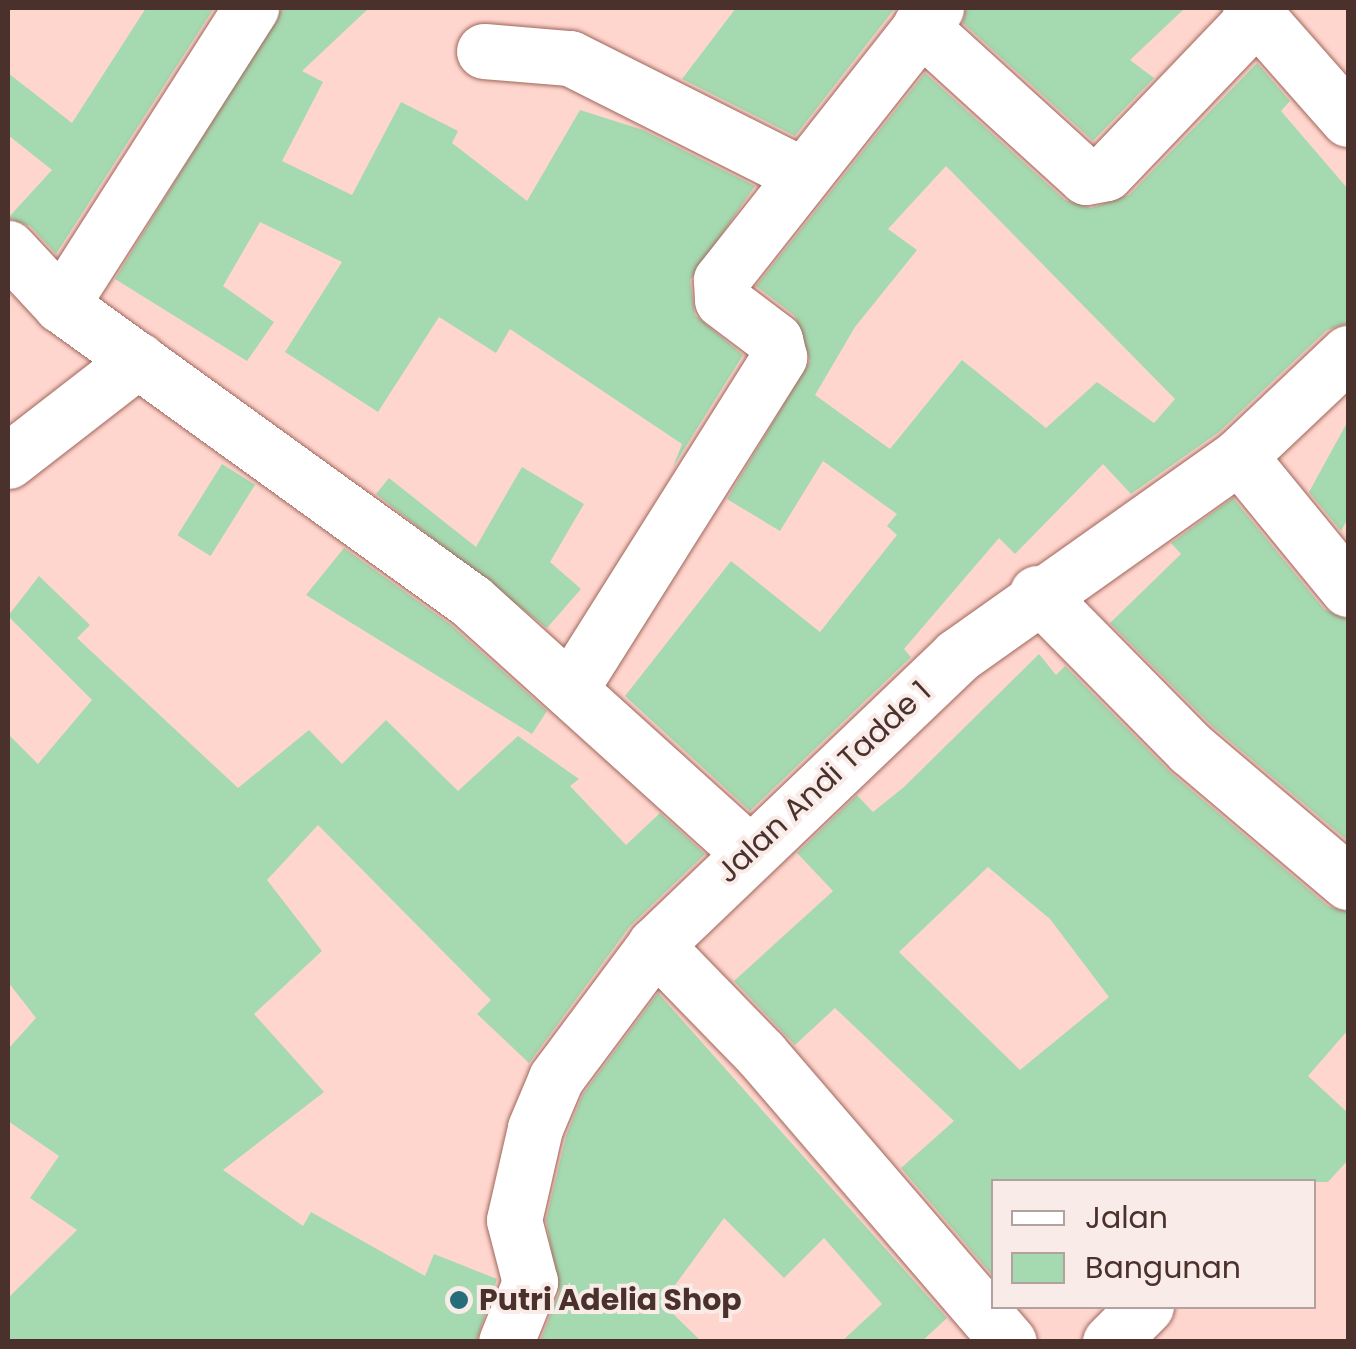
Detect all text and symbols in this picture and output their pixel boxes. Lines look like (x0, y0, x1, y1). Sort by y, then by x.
street label: Jalan Andi Tadde 1 (710, 674, 938, 890)
legend (991, 1179, 1316, 1309)
text: Jalan (1085, 1196, 1168, 1239)
text: Bangunan (1085, 1246, 1241, 1289)
place label: Putri Adelia Shop (479, 1282, 742, 1318)
marker: Putri Adelia Shop (448, 1289, 470, 1311)

